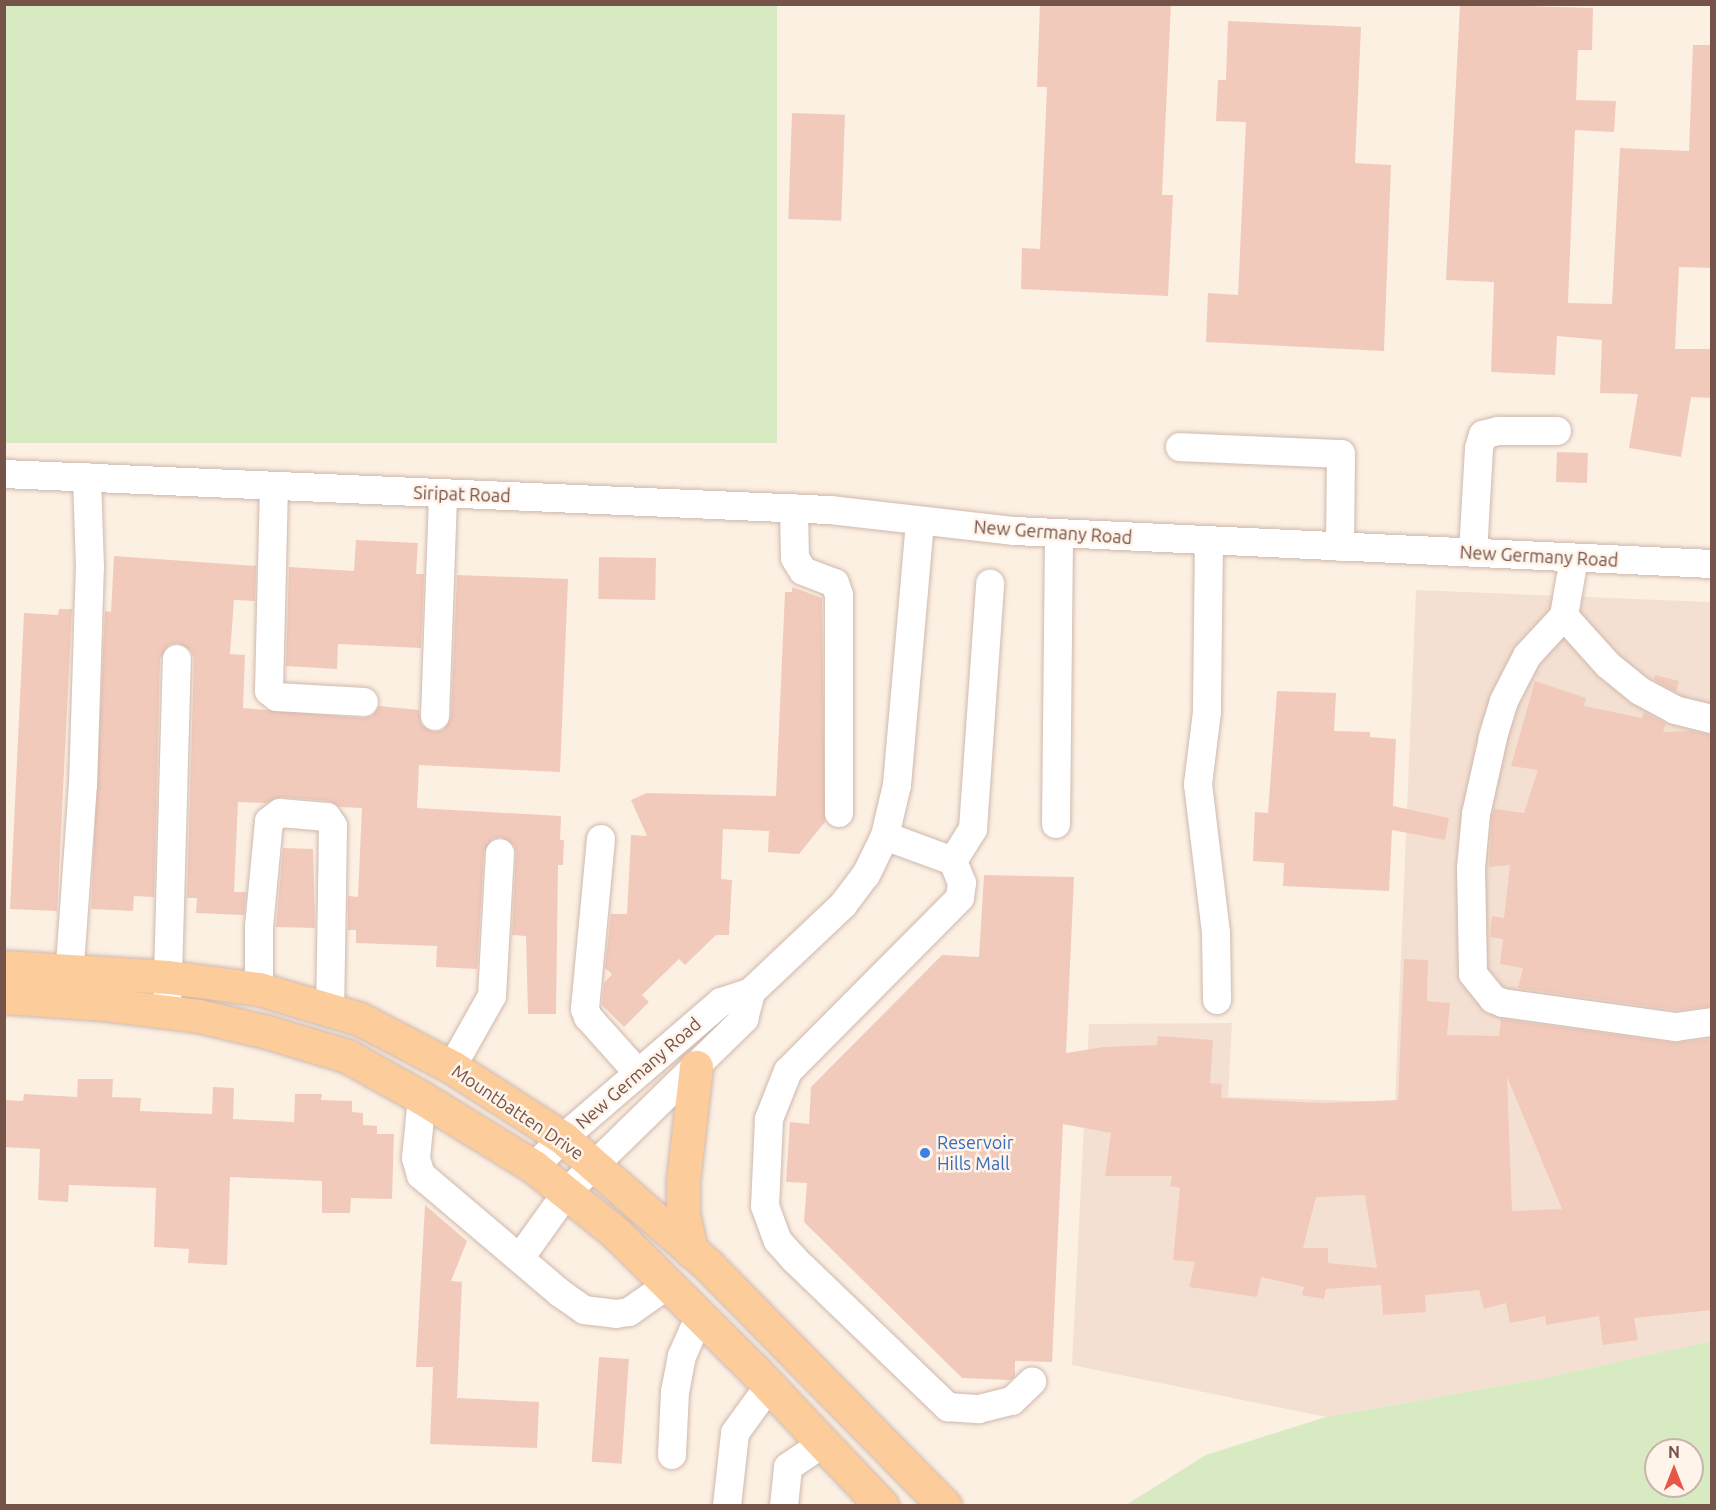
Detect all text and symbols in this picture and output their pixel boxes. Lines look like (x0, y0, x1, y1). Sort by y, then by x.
street label: Siripat Road (413, 482, 511, 506)
street label: New Germany Road (973, 516, 1133, 548)
street label: New Germany Road (1459, 541, 1619, 571)
street label: New Germany Road (571, 1013, 705, 1133)
street label: Mountbatten Drive (448, 1060, 588, 1164)
place label: Reservoir Hills Mall (937, 1132, 1014, 1174)
marker: Reservoir Hills Mall (918, 1146, 932, 1160)
north arrow (1644, 1438, 1704, 1498)
text: N (1668, 1443, 1680, 1461)

